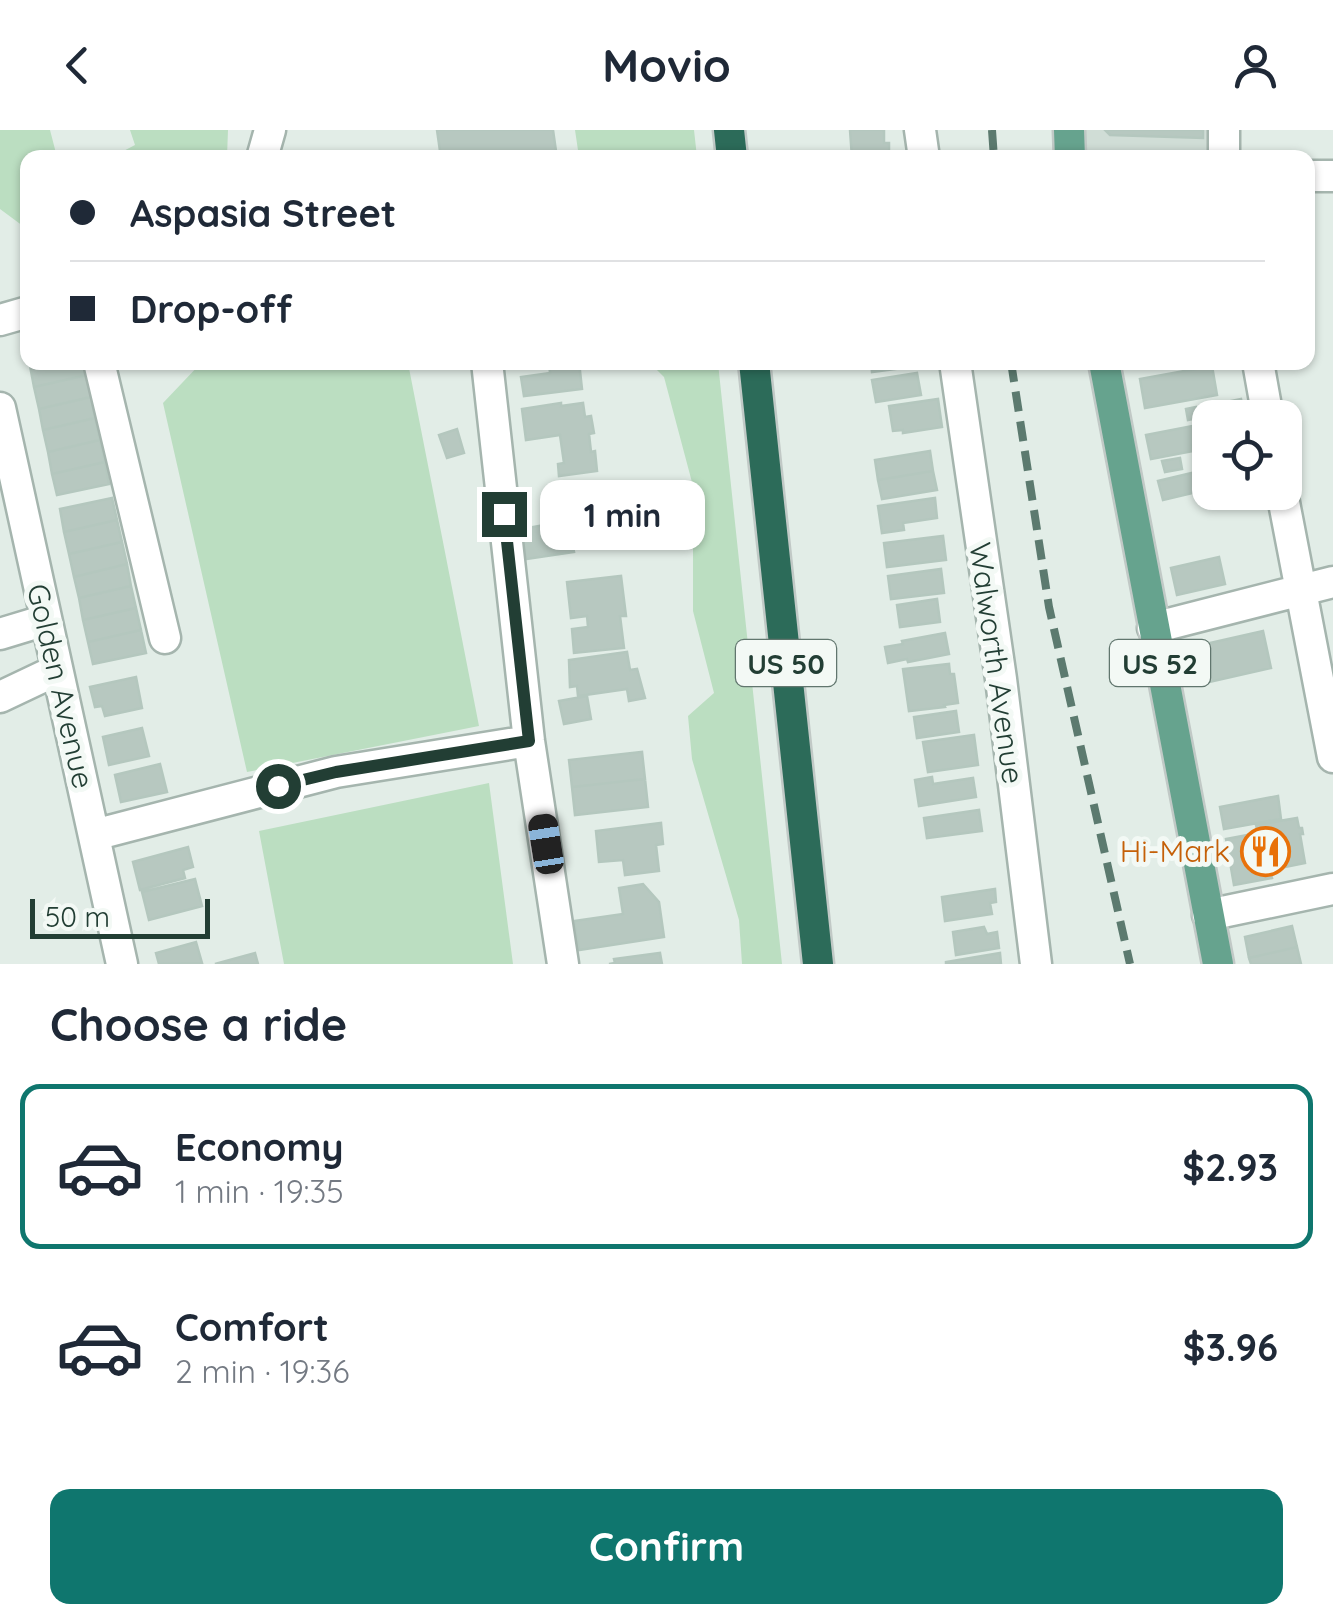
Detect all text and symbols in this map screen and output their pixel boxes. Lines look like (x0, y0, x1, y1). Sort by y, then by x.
text: Movio (602, 37, 731, 93)
icon: back (50, 38, 105, 93)
icon: person (1228, 38, 1283, 93)
text: Aspasia Street (130, 189, 396, 237)
text: Drop-off (130, 285, 292, 333)
map controls (1192, 400, 1302, 510)
button: locate (1192, 400, 1302, 510)
callout: 1 min (539, 479, 704, 549)
route end (482, 492, 527, 537)
text: 1 min (584, 495, 661, 535)
street label: Walworth Avenue (961, 540, 1033, 786)
street label: Golden Avenue (19, 580, 103, 792)
road number: US 50 (736, 640, 836, 686)
road number: US 52 (1110, 640, 1210, 686)
route start (256, 764, 301, 809)
car (526, 812, 566, 876)
restaurant icon: Hi-Mark (1239, 825, 1291, 877)
place label: Hi-Mark (1120, 832, 1230, 870)
scale bar (30, 894, 210, 938)
text: 50 m (45, 899, 110, 934)
text: Choose a ride (50, 996, 347, 1052)
icon: car (55, 1122, 145, 1212)
text: Economy (175, 1123, 344, 1171)
text: $2.93 (1182, 1143, 1278, 1191)
text: 1 min · 19:35 (175, 1171, 344, 1211)
icon: car (55, 1302, 145, 1392)
text: Comfort (175, 1303, 329, 1351)
text: $3.96 (1183, 1323, 1278, 1371)
text: 2 min · 19:36 (175, 1351, 349, 1391)
button: Confirm (50, 1489, 1283, 1604)

